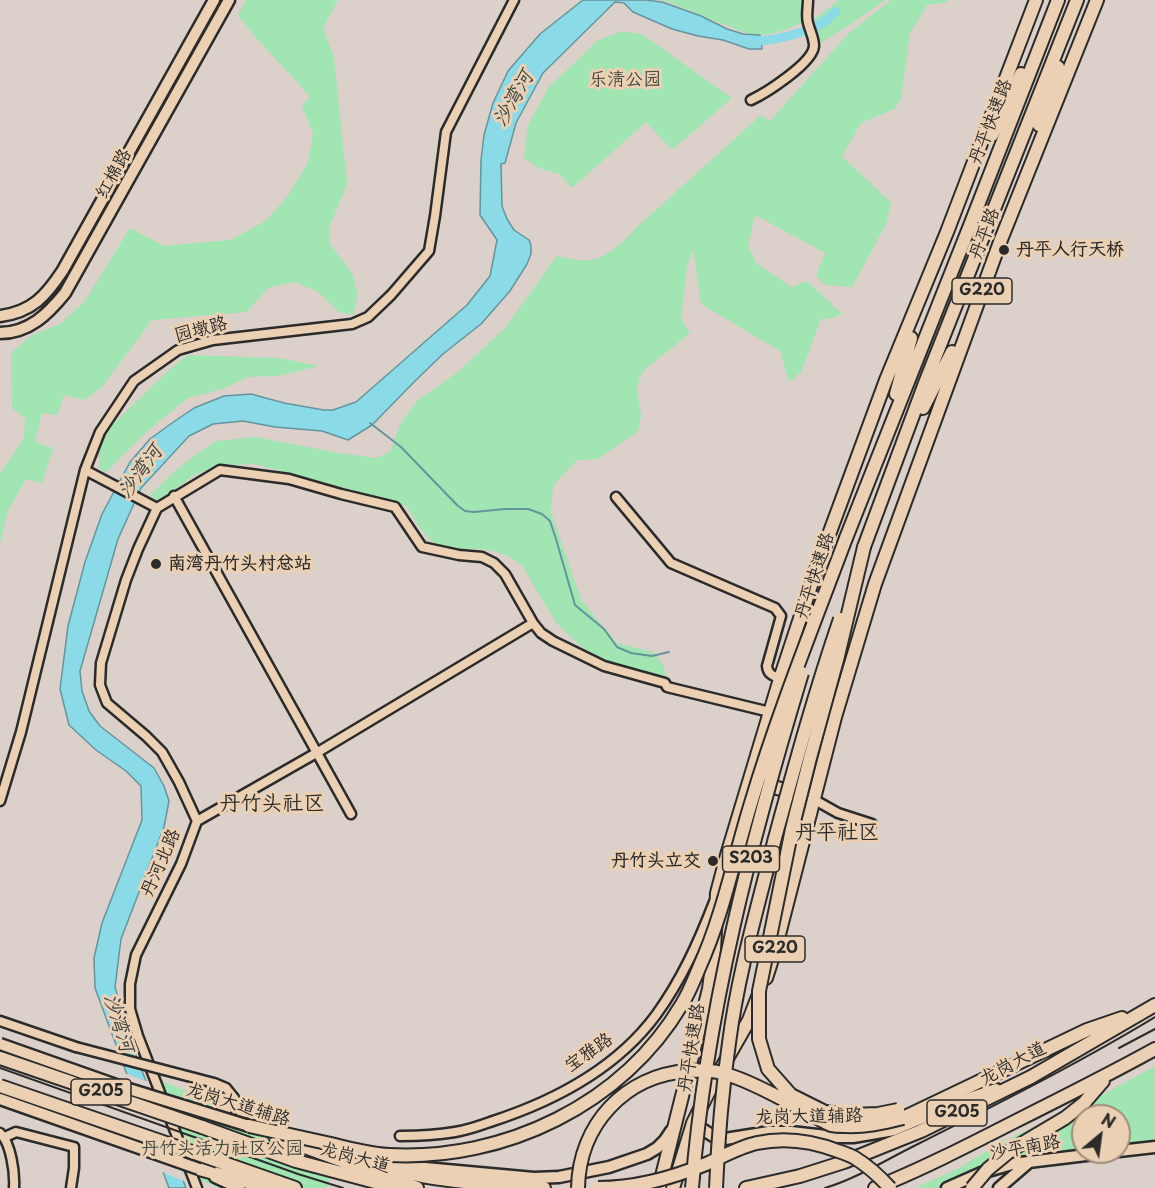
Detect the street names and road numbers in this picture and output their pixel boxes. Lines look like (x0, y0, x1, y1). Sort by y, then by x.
street label: 丹平快速路 (965, 76, 1017, 168)
street label: 红棉路 (91, 145, 137, 203)
street label: 丹平路 (965, 205, 1005, 263)
road number: G220 (952, 278, 1012, 304)
street label: 园墩路 (172, 313, 230, 347)
street label: 丹平快速路 (791, 530, 839, 622)
street label: 丹河北路 (136, 826, 186, 900)
road number: S203 (722, 846, 780, 872)
road number: G220 (745, 936, 805, 962)
street label: 丹平快速路 (674, 1002, 710, 1094)
street label: 宝雅路 (561, 1029, 617, 1077)
street label: 龙岗大道 (976, 1038, 1050, 1090)
road number: G205 (71, 1079, 131, 1105)
street label: 龙岗大道辅路 (183, 1079, 293, 1131)
road number: G205 (927, 1100, 987, 1126)
street label: 龙岗大道辅路 (755, 1105, 863, 1129)
street label: 沙平南路 (988, 1131, 1062, 1165)
street label: 龙岗大道 (317, 1138, 393, 1178)

